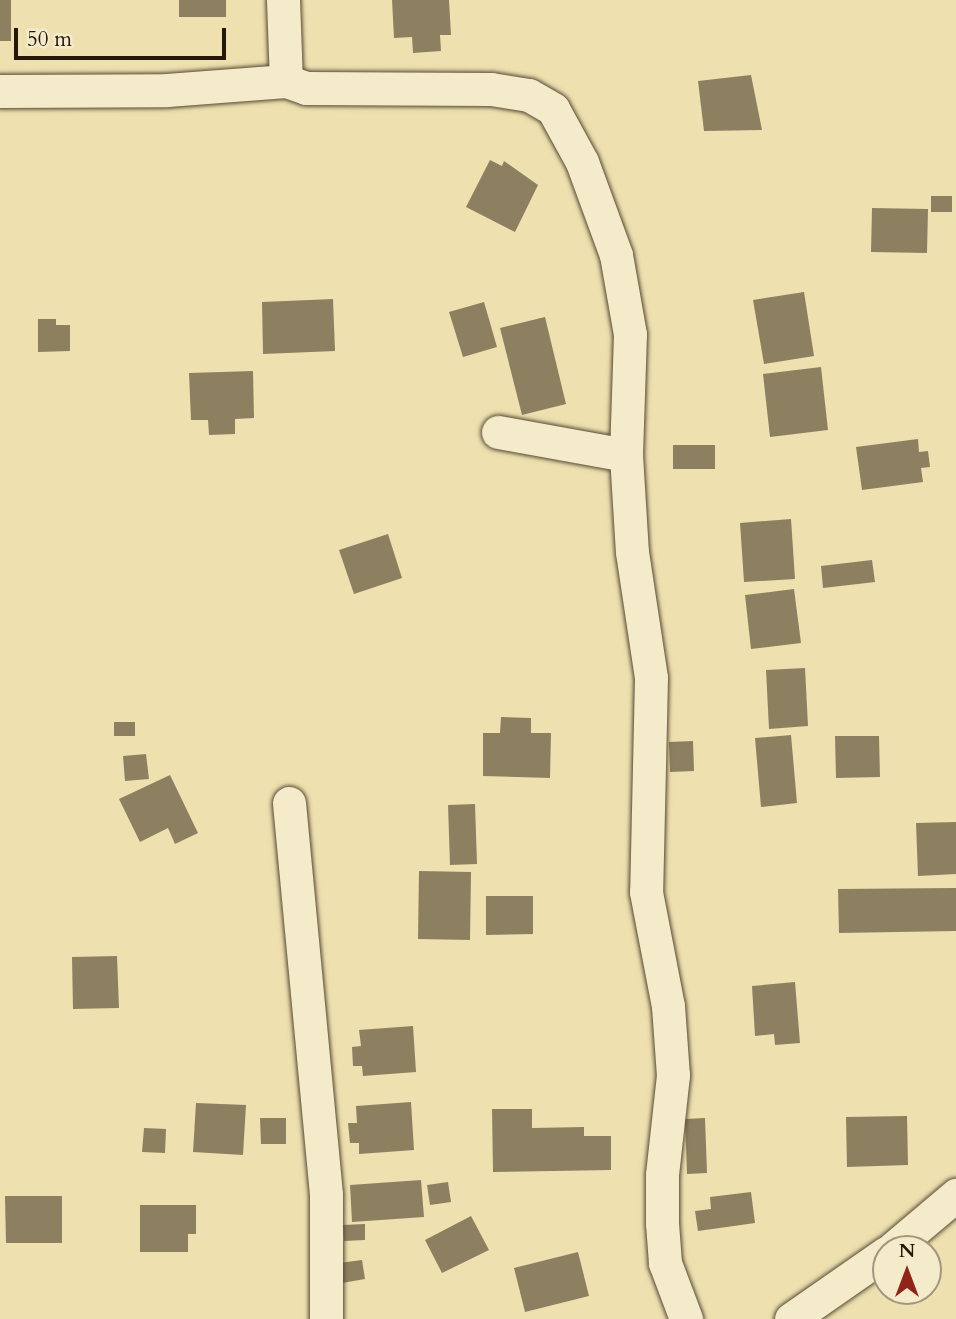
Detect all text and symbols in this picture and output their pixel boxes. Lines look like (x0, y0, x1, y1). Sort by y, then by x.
scale bar (18, 14, 229, 58)
text: 50 m (27, 25, 72, 54)
north arrow (872, 1235, 942, 1305)
text: N (899, 1238, 915, 1264)

